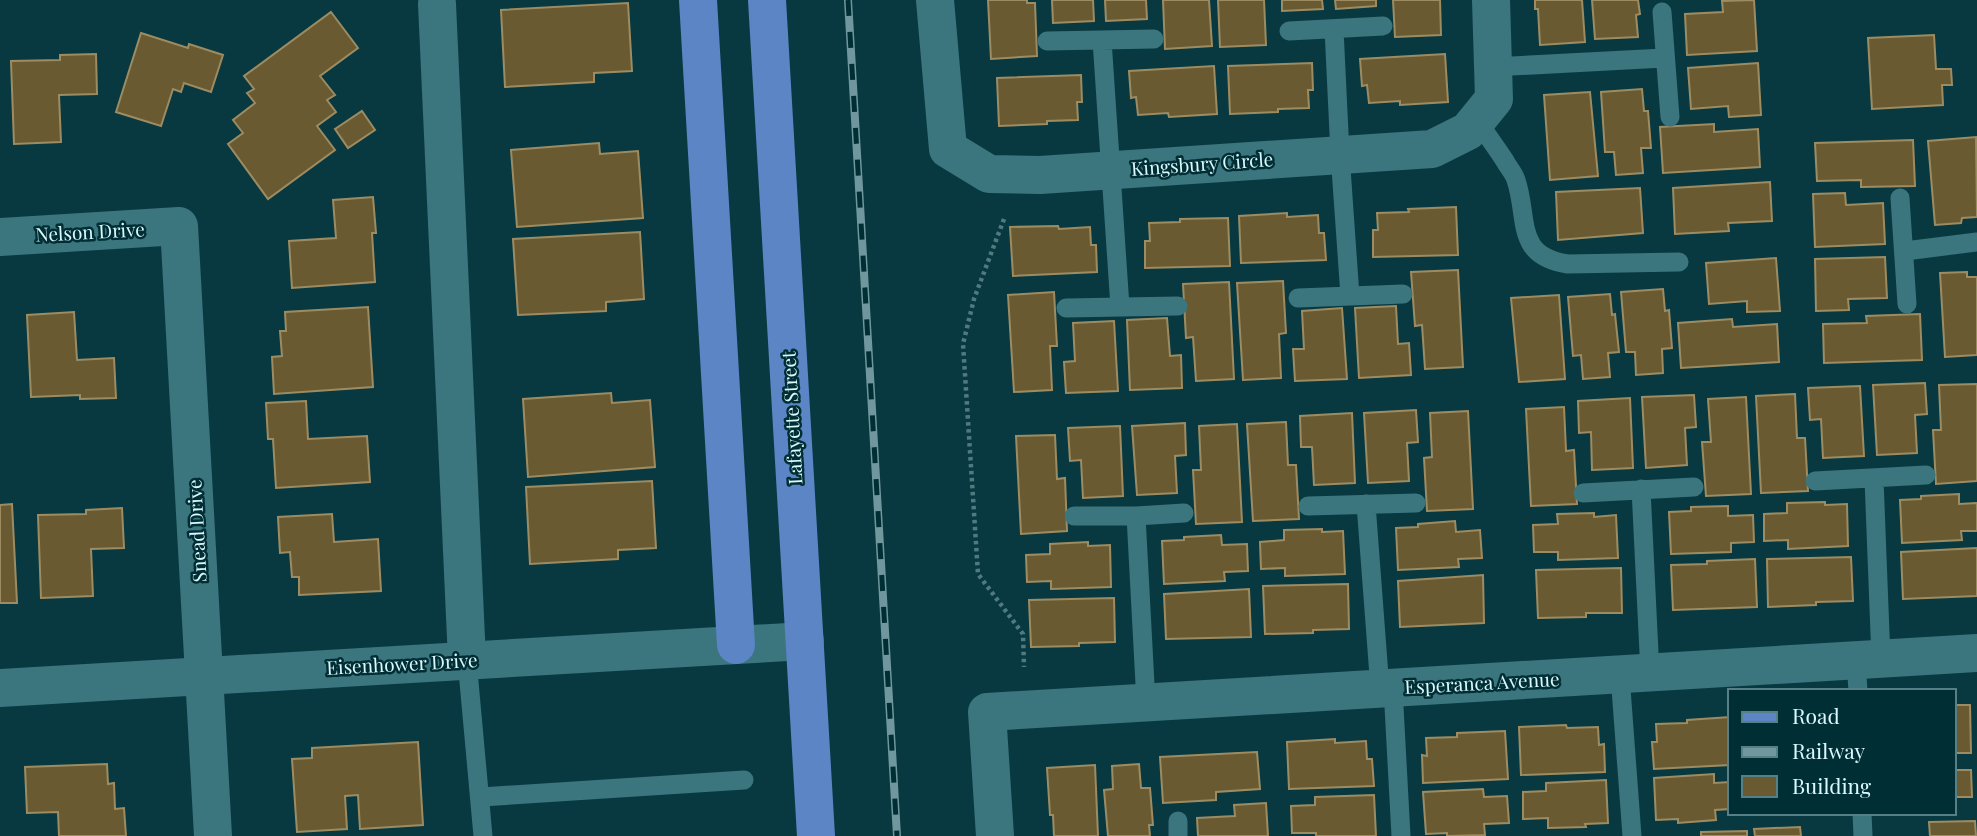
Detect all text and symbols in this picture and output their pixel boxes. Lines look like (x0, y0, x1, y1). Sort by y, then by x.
street label: Kingsbury Circle (1130, 145, 1274, 181)
street label: Nelson Drive (35, 215, 145, 247)
street label: Lafayette Street (775, 351, 807, 485)
street label: Snead Drive (180, 479, 212, 583)
street label: Eisenhower Drive (326, 646, 478, 680)
street label: Esperanca Avenue (1404, 665, 1560, 699)
legend (1728, 689, 1956, 815)
text: Road (1792, 701, 1840, 729)
text: Railway (1792, 736, 1866, 764)
text: Building (1792, 771, 1871, 799)

